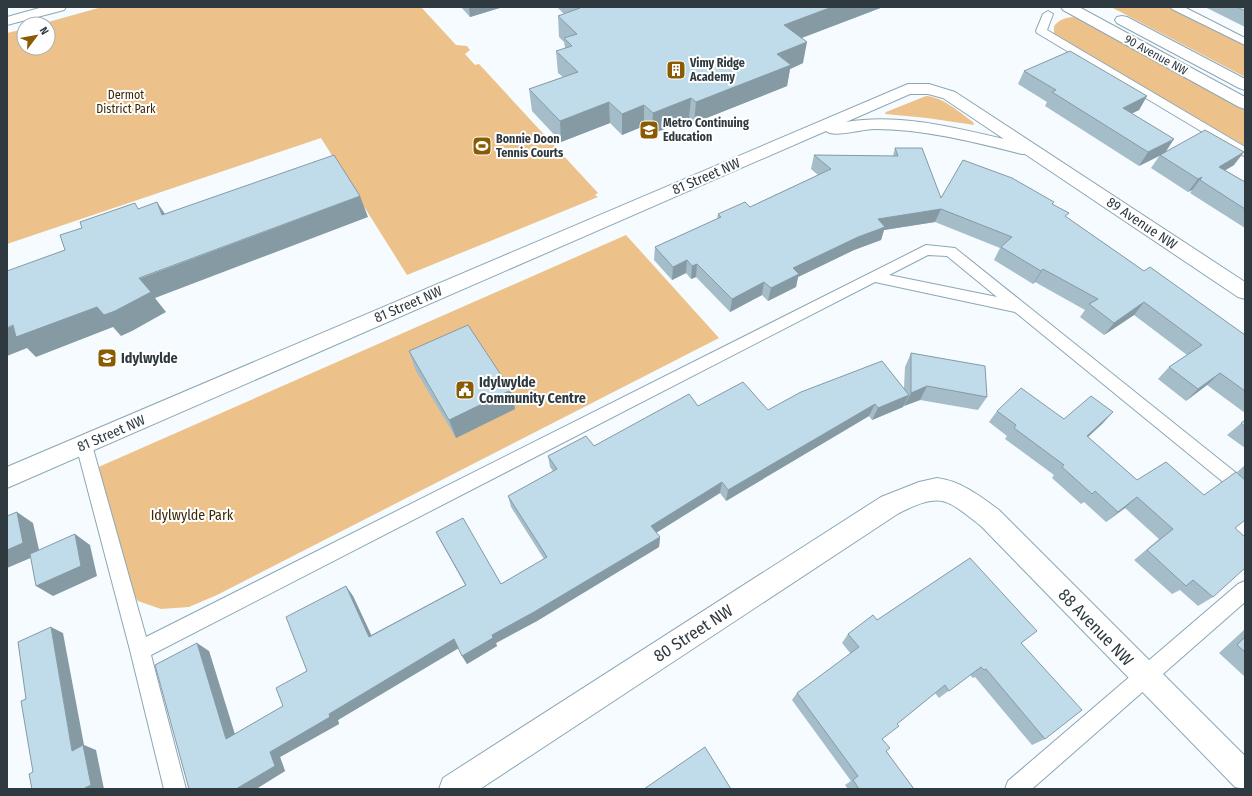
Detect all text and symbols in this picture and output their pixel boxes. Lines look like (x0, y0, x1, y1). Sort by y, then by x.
north arrow (16, 16, 56, 56)
text: N (37, 25, 51, 37)
street label: 90 Avenue NW (1122, 32, 1190, 78)
place label: Vimy Ridge Academy (689, 56, 745, 84)
building icon: Vimy Ridge Academy (665, 59, 687, 81)
park label: Dermot District Park (96, 88, 156, 116)
place label: Metro Continuing Education (663, 116, 749, 144)
school or university icon: Metro Continuing Education (638, 119, 660, 141)
place label: Bonnie Doon Tennis Courts (496, 132, 564, 160)
sports icon: Bonnie Doon Tennis Courts (471, 135, 493, 157)
street label: 81 Street NW (670, 154, 743, 198)
street label: 89 Avenue NW (1103, 194, 1181, 253)
street label: 81 Street NW (372, 282, 445, 326)
school or university icon: Idylwylde (96, 347, 118, 369)
place label: Idylwylde (121, 350, 178, 367)
place label: Idylwylde Community Centre (479, 374, 586, 407)
public building icon: Idylwylde Community Centre (454, 379, 476, 401)
street label: 81 Street NW (75, 411, 148, 455)
park label: Idylwylde Park (151, 507, 234, 524)
street label: 88 Avenue NW (1054, 584, 1138, 670)
street label: 80 Street NW (650, 600, 737, 667)

